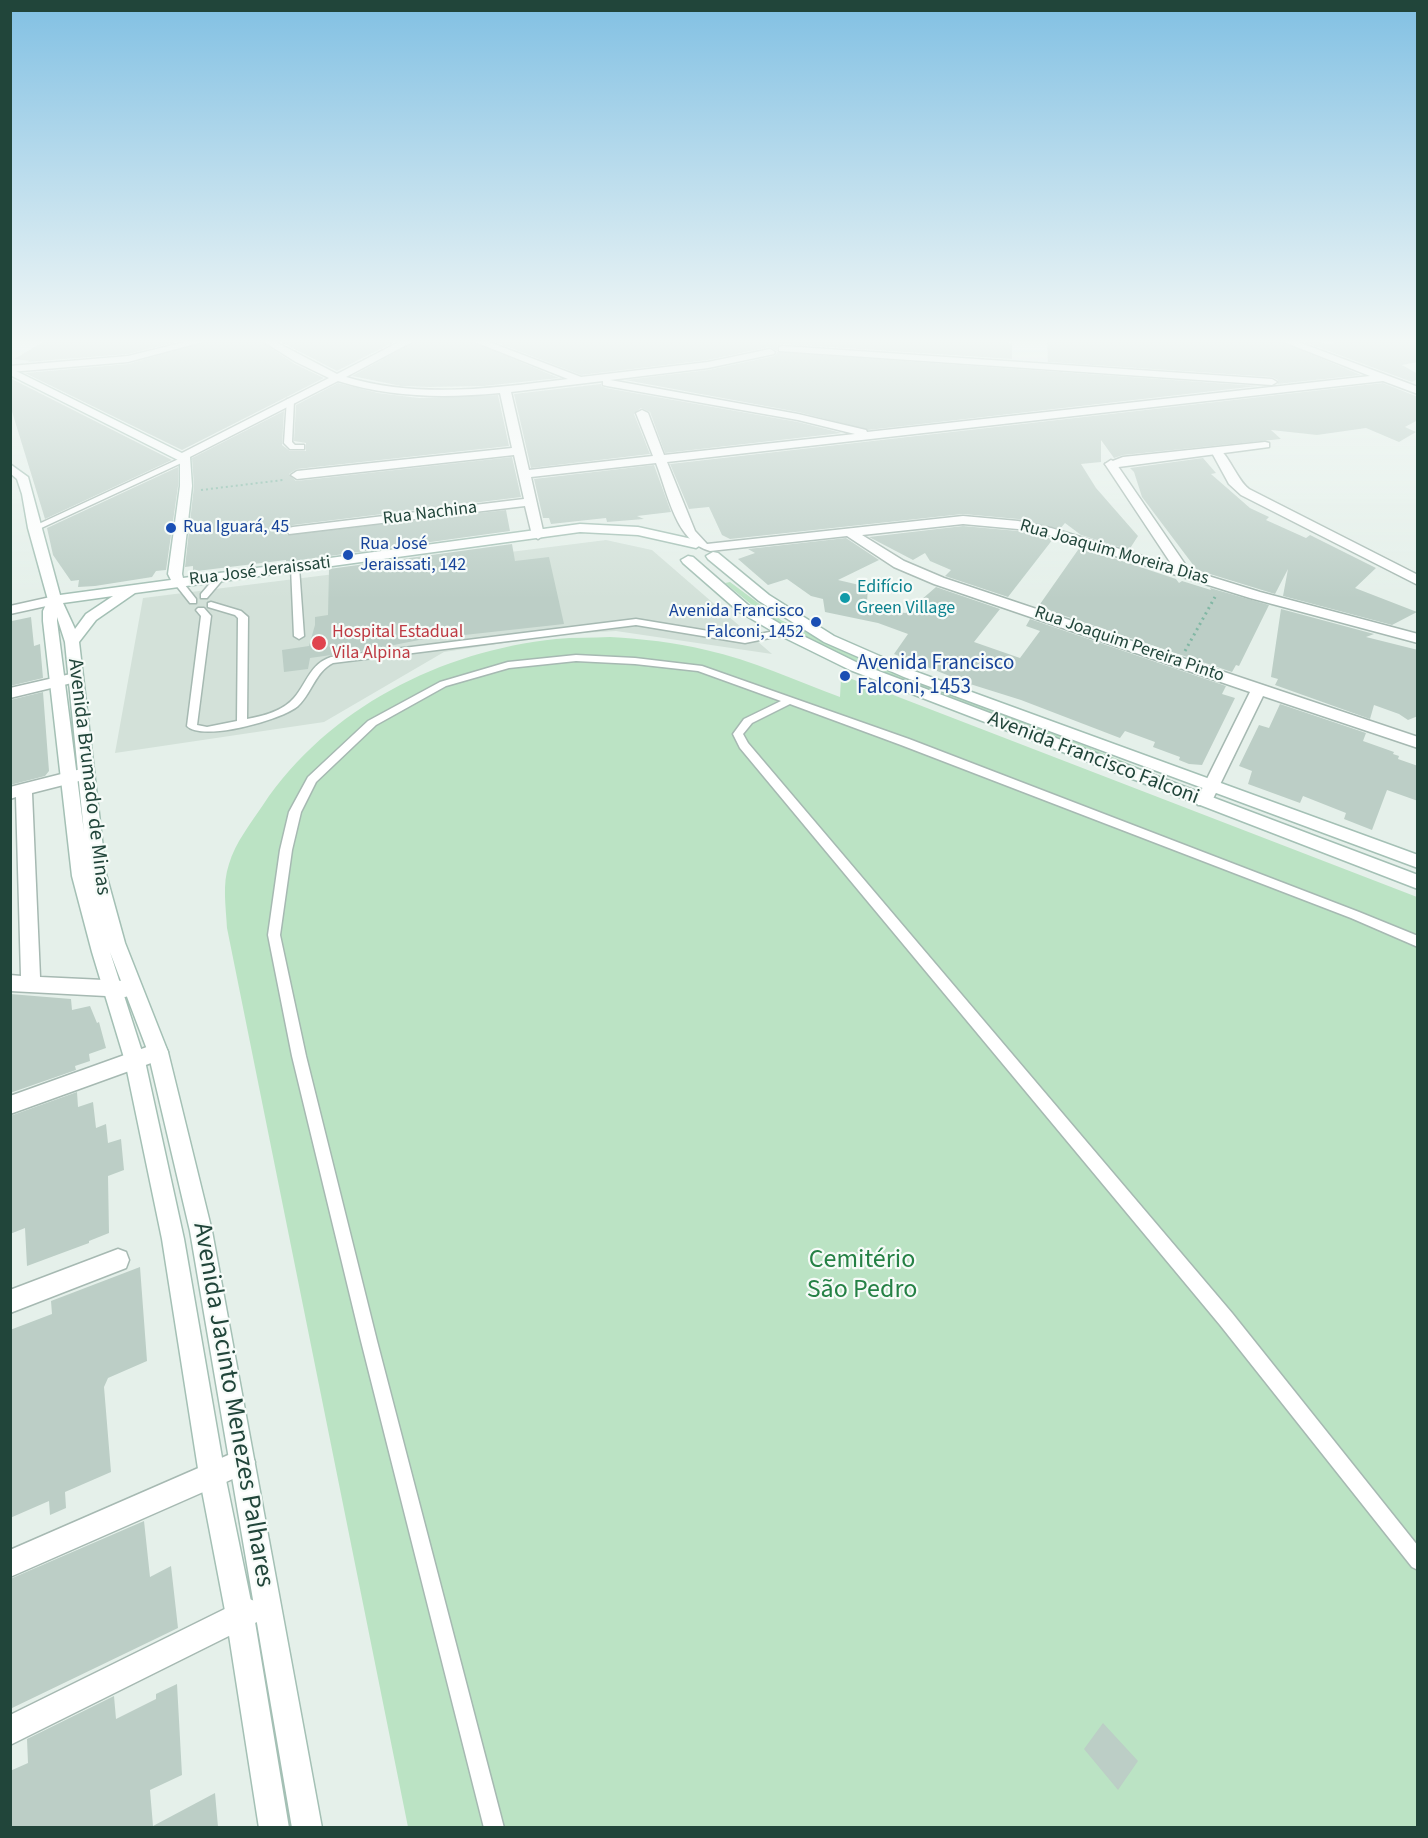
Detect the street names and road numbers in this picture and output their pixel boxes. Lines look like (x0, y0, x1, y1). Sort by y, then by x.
street label: Rua Nachina (382, 498, 478, 530)
street label: Rua Joaquim Moreira Dias (1017, 516, 1211, 590)
street label: Rua José Jeraissati (188, 553, 332, 591)
street label: Rua Joaquim Pereira Pinto (1031, 602, 1227, 688)
street label: Avenida Brumado de Minas (61, 657, 115, 897)
street label: Avenida Francisco Falconi (984, 707, 1202, 811)
street label: Avenida Jacinto Menezes Palhares (185, 1220, 279, 1590)

